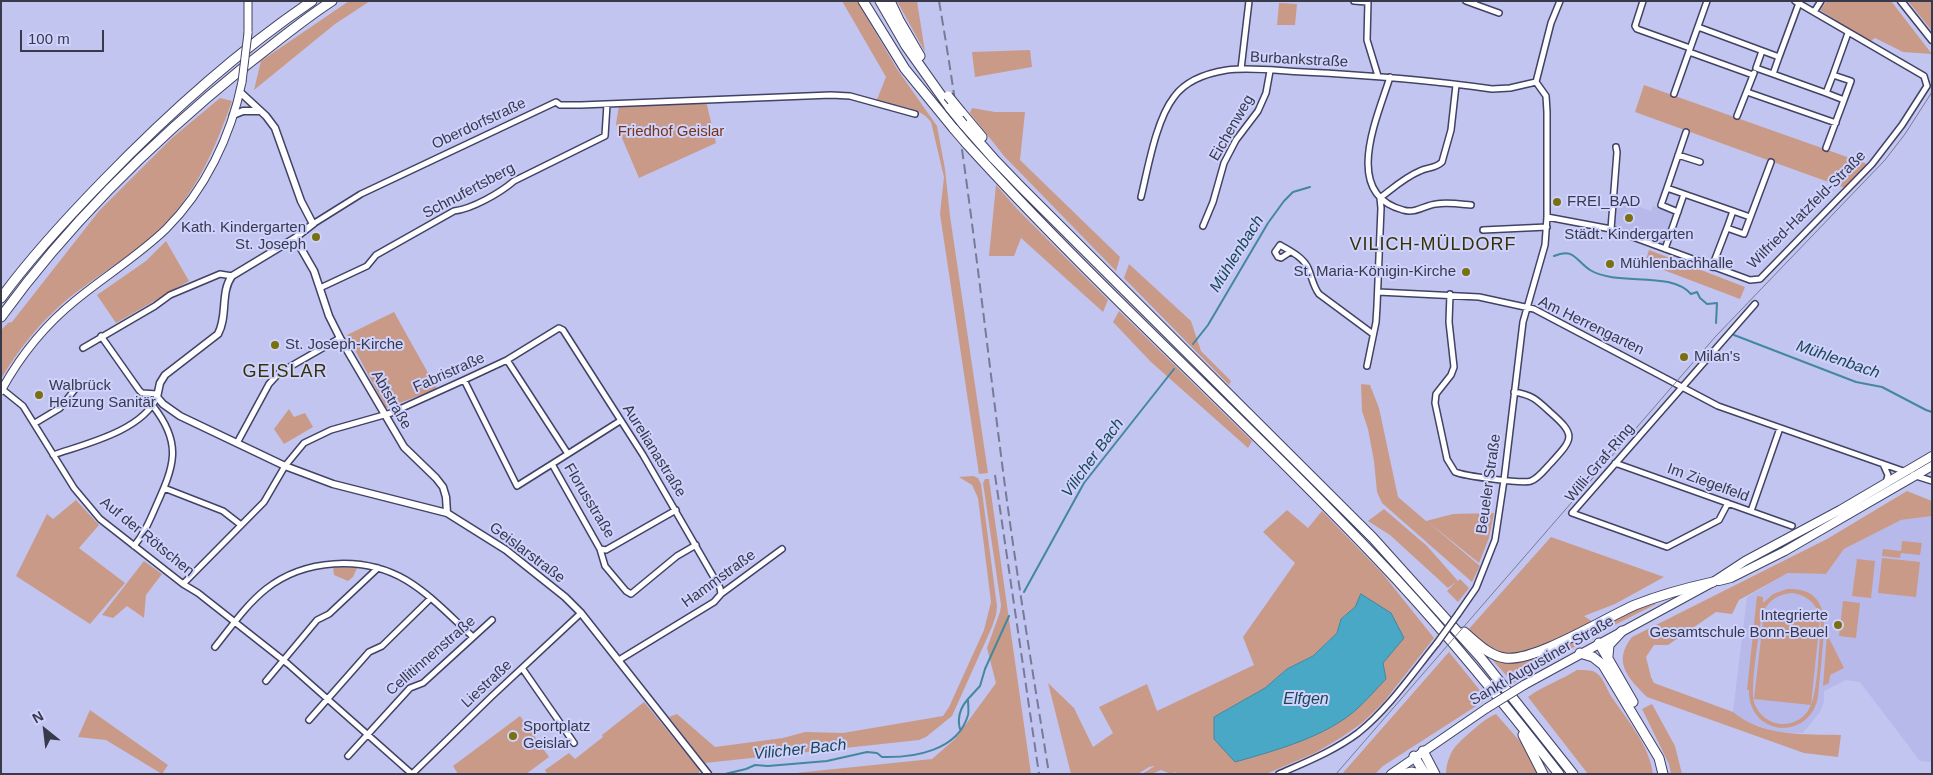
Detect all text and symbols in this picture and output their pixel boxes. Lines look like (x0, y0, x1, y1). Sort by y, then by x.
scale bar (22, 20, 106, 52)
text: 100 m (28, 30, 70, 47)
street label: Burbankstraße (1249, 48, 1349, 72)
street label: Eichenweg (1206, 92, 1258, 164)
street label: Oberdorfstraße (429, 94, 529, 154)
park label: Friedhof Geislar (618, 123, 724, 141)
street label: Wilfried-Hatzfeld-Straße (1744, 147, 1870, 273)
street label: Schnufertsberg (420, 159, 518, 223)
place label: FREI_BAD (1567, 193, 1640, 211)
marker: FREI_BAD (1551, 196, 1563, 208)
water label: Mühlenbach (1206, 212, 1268, 296)
marker: Städt. Kindergarten (1623, 212, 1635, 224)
place label: Kath. Kindergarten St. Joseph (181, 219, 306, 254)
place label: Städt. Kindergarten (1564, 226, 1694, 244)
marker: Kath. Kindergarten St. Joseph (310, 231, 322, 243)
district label: VILICH-MÜLDORF (1348, 234, 1518, 256)
place label: Mühlenbachhalle (1620, 255, 1733, 273)
marker: Mühlenbachhalle (1604, 258, 1616, 270)
place label: St. Maria-Königin-Kirche (1293, 263, 1456, 281)
marker: St. Maria-Königin-Kirche (1460, 266, 1472, 278)
street label: Am Herrengarten (1535, 293, 1647, 359)
place label: St. Joseph-Kirche (285, 336, 403, 354)
water label: Mühlenbach (1794, 337, 1882, 383)
marker: St. Joseph-Kirche (269, 339, 281, 351)
place label: Milan's (1694, 348, 1740, 366)
street label: Fabristraße (410, 349, 488, 397)
marker: Milan's (1678, 351, 1690, 363)
district label: GEISLAR (242, 361, 328, 383)
street label: Abtstraße (367, 367, 415, 433)
place label: Walbrück Heizung Sanitär (49, 377, 156, 412)
marker: Walbrück Heizung Sanitär (33, 389, 45, 401)
street label: Aurelianastraße (618, 401, 690, 501)
water label: Vilicher Bach (1058, 415, 1128, 501)
street label: Willi-Graf-Ring (1562, 420, 1638, 506)
street label: Beueler Straße (1473, 433, 1505, 535)
street label: Florusstraße (560, 460, 618, 542)
street label: Im Ziegelfeld (1665, 460, 1751, 506)
street label: Auf der Rötschen (96, 494, 198, 580)
street label: Geislarstraße (486, 519, 568, 587)
street label: Hammstraße (679, 546, 759, 612)
place label: Integrierte Gesamtschule Bonn-Beuel (1650, 607, 1828, 642)
street label: Cellitinnenstraße (383, 612, 479, 700)
street label: Sankt Augustiner Straße (1467, 612, 1617, 710)
marker: Integrierte Gesamtschule Bonn-Beuel (1832, 619, 1844, 631)
street label: Liestraße (458, 656, 516, 712)
water label: Elfgen (1283, 690, 1329, 710)
north arrow (20, 705, 70, 755)
text: N (29, 707, 46, 726)
place label: Sportplatz Geislar (523, 718, 591, 753)
marker: Sportplatz Geislar (507, 730, 519, 742)
water label: Vilicher Bach (753, 736, 847, 764)

